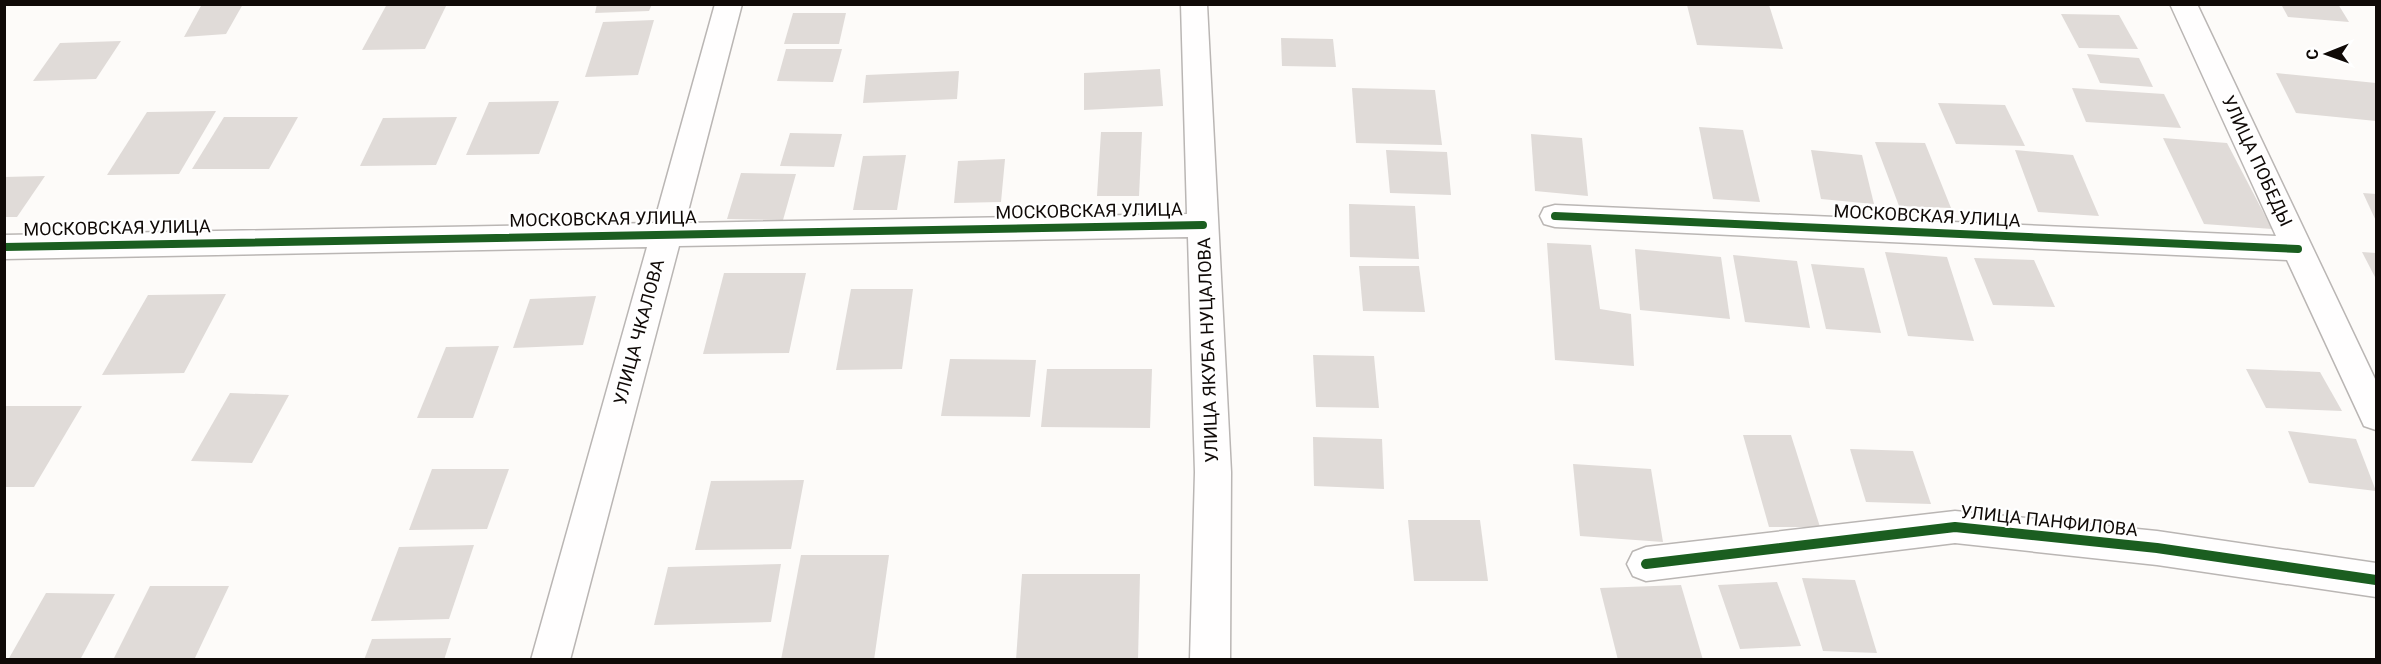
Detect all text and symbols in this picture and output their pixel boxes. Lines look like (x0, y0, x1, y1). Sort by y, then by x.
north arrow (2297, 24, 2357, 84)
text: С (2303, 49, 2322, 60)
street label: УЛИЦА ПОБЕДЫ (2218, 92, 2297, 230)
street label: МОСКОВСКАЯ УЛИЦА (995, 198, 1183, 223)
street label: МОСКОВСКАЯ УЛИЦА (1833, 200, 2021, 231)
street label: МОСКОВСКАЯ УЛИЦА (509, 206, 697, 231)
street label: МОСКОВСКАЯ УЛИЦА (23, 215, 211, 240)
street label: УЛИЦА ЯКУБА НУЦАЛОВА (1193, 237, 1222, 463)
street label: УЛИЦА ЧКАЛОВА (609, 257, 668, 407)
street label: УЛИЦА ПАНФИЛОВА (1959, 501, 2139, 540)

